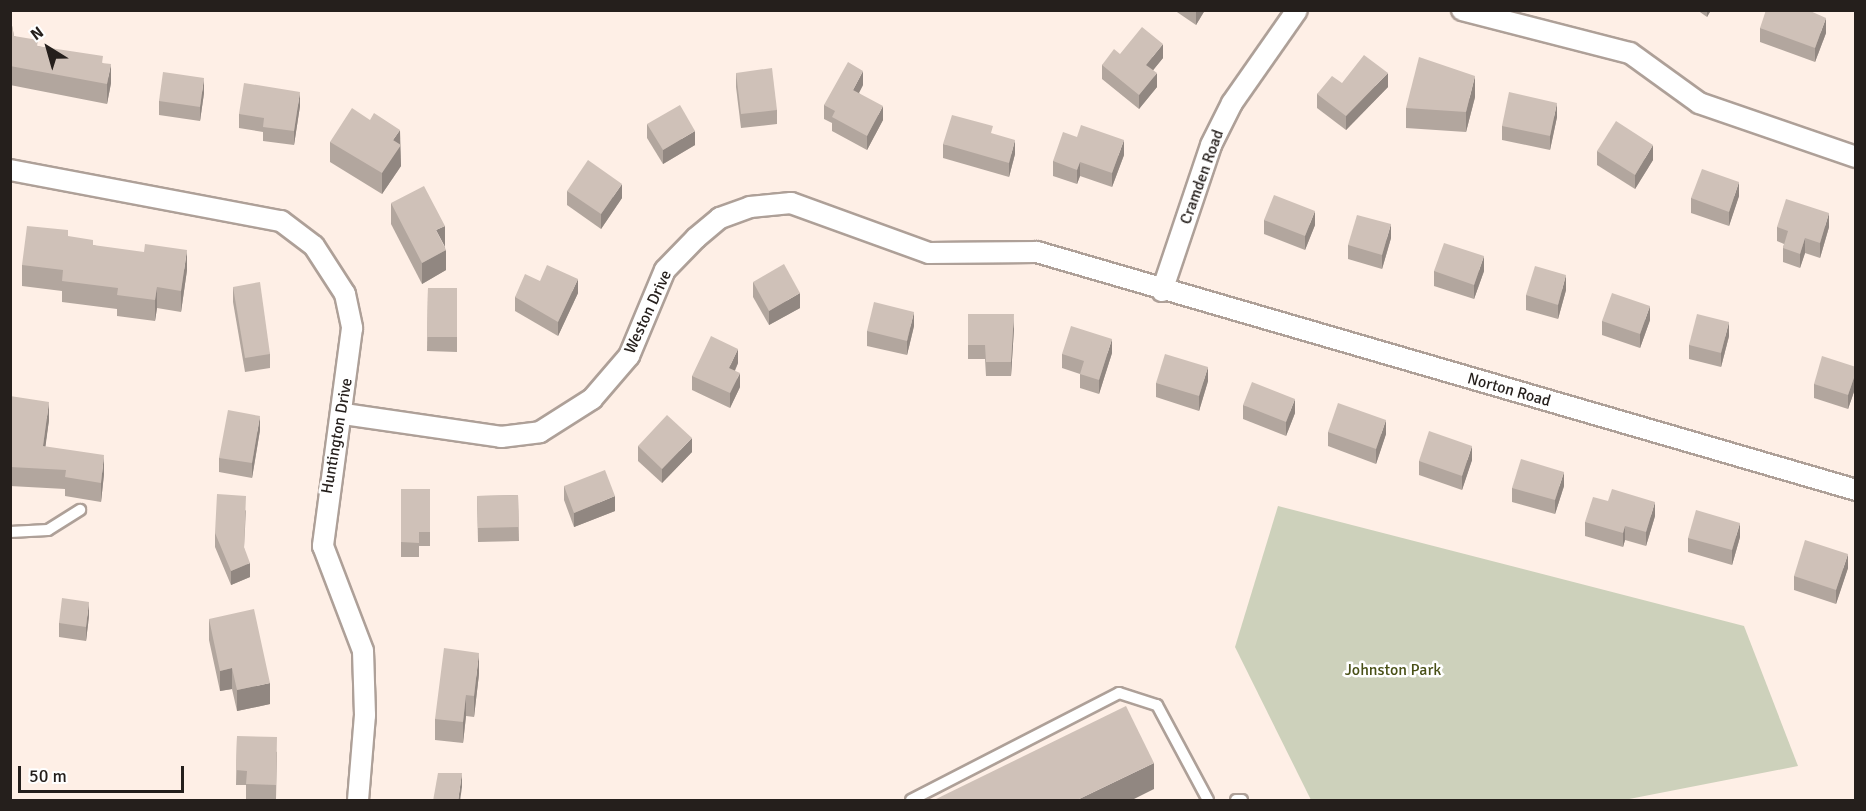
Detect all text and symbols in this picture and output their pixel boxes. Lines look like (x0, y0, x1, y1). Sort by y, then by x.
north arrow (18, 18, 78, 78)
text: N (27, 22, 48, 45)
street label: Cramden Road (1176, 127, 1228, 227)
street label: Weston Drive (620, 267, 676, 357)
street label: Norton Road (1465, 369, 1553, 411)
street label: Huntington Drive (317, 377, 357, 495)
park label: Johnston Park (1345, 660, 1441, 680)
scale bar (21, 754, 188, 792)
text: 50 m (29, 765, 67, 787)

